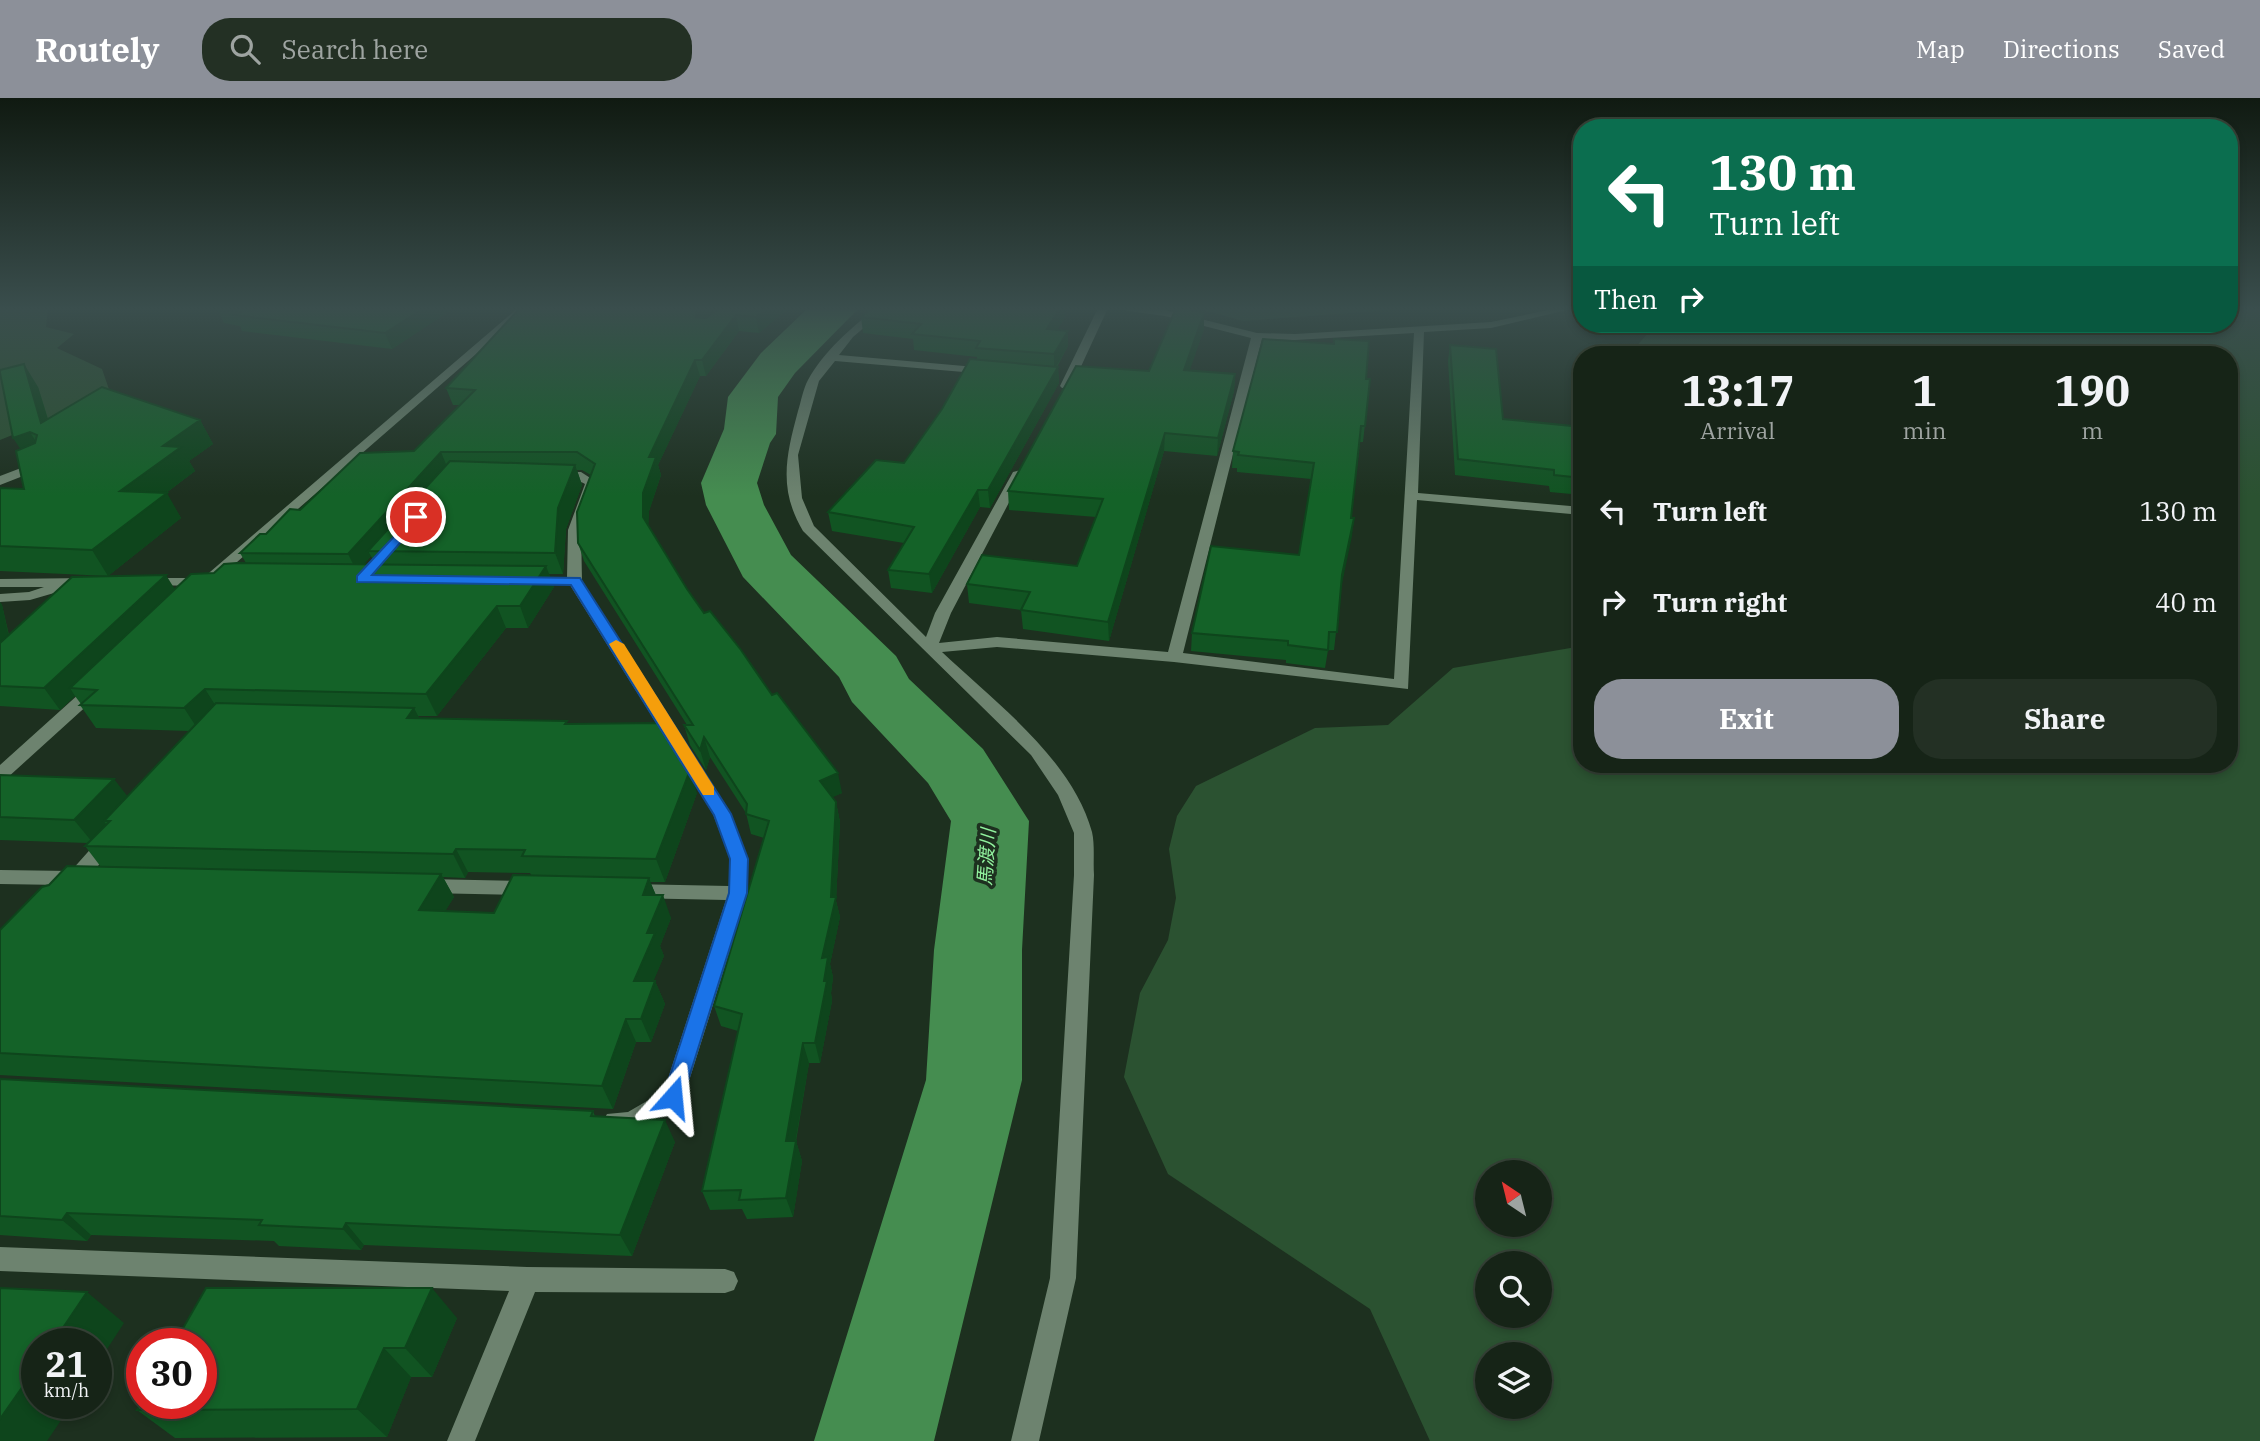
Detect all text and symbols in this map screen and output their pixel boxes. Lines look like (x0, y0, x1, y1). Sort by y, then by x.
search box (202, 18, 692, 81)
text: Routely (35, 28, 160, 71)
icon: search (226, 30, 264, 68)
text: Search here (282, 32, 428, 66)
text: Map (1916, 33, 1965, 65)
text: Directions (2003, 33, 2120, 65)
text: Saved (2158, 33, 2225, 65)
text: 130 m (1709, 140, 1856, 203)
icon: left (1594, 147, 1685, 238)
text: Turn left (1709, 202, 1840, 244)
icon: right (1672, 280, 1710, 318)
text: Then (1594, 282, 1658, 316)
text: 13:17 (1681, 363, 1795, 418)
text: 1 (1912, 363, 1937, 418)
text: 190 (2054, 363, 2130, 418)
text: Arrival (1700, 415, 1775, 445)
text: min (1903, 415, 1946, 445)
text: m (2081, 415, 2103, 445)
pin (386, 487, 446, 547)
icon: left (1594, 492, 1632, 530)
text: Turn left (1653, 494, 1767, 528)
text: 130 m (2139, 494, 2217, 528)
icon: arrive (397, 498, 435, 536)
icon: right (1594, 583, 1632, 621)
text: Turn right (1653, 585, 1787, 619)
text: 40 m (2155, 585, 2217, 619)
button: Exit (1594, 679, 1899, 759)
button: Share (1913, 679, 2217, 759)
water label: 馬渡川 (972, 826, 1000, 886)
position arrow (636, 1060, 710, 1134)
north arrow (1475, 1160, 1552, 1237)
map controls (1475, 1160, 1552, 1419)
button: search (1475, 1251, 1552, 1328)
speed limit sign: 30 (126, 1328, 217, 1419)
text: 21 (45, 1341, 88, 1387)
button: layers (1475, 1342, 1552, 1419)
text: km/h (44, 1379, 89, 1402)

